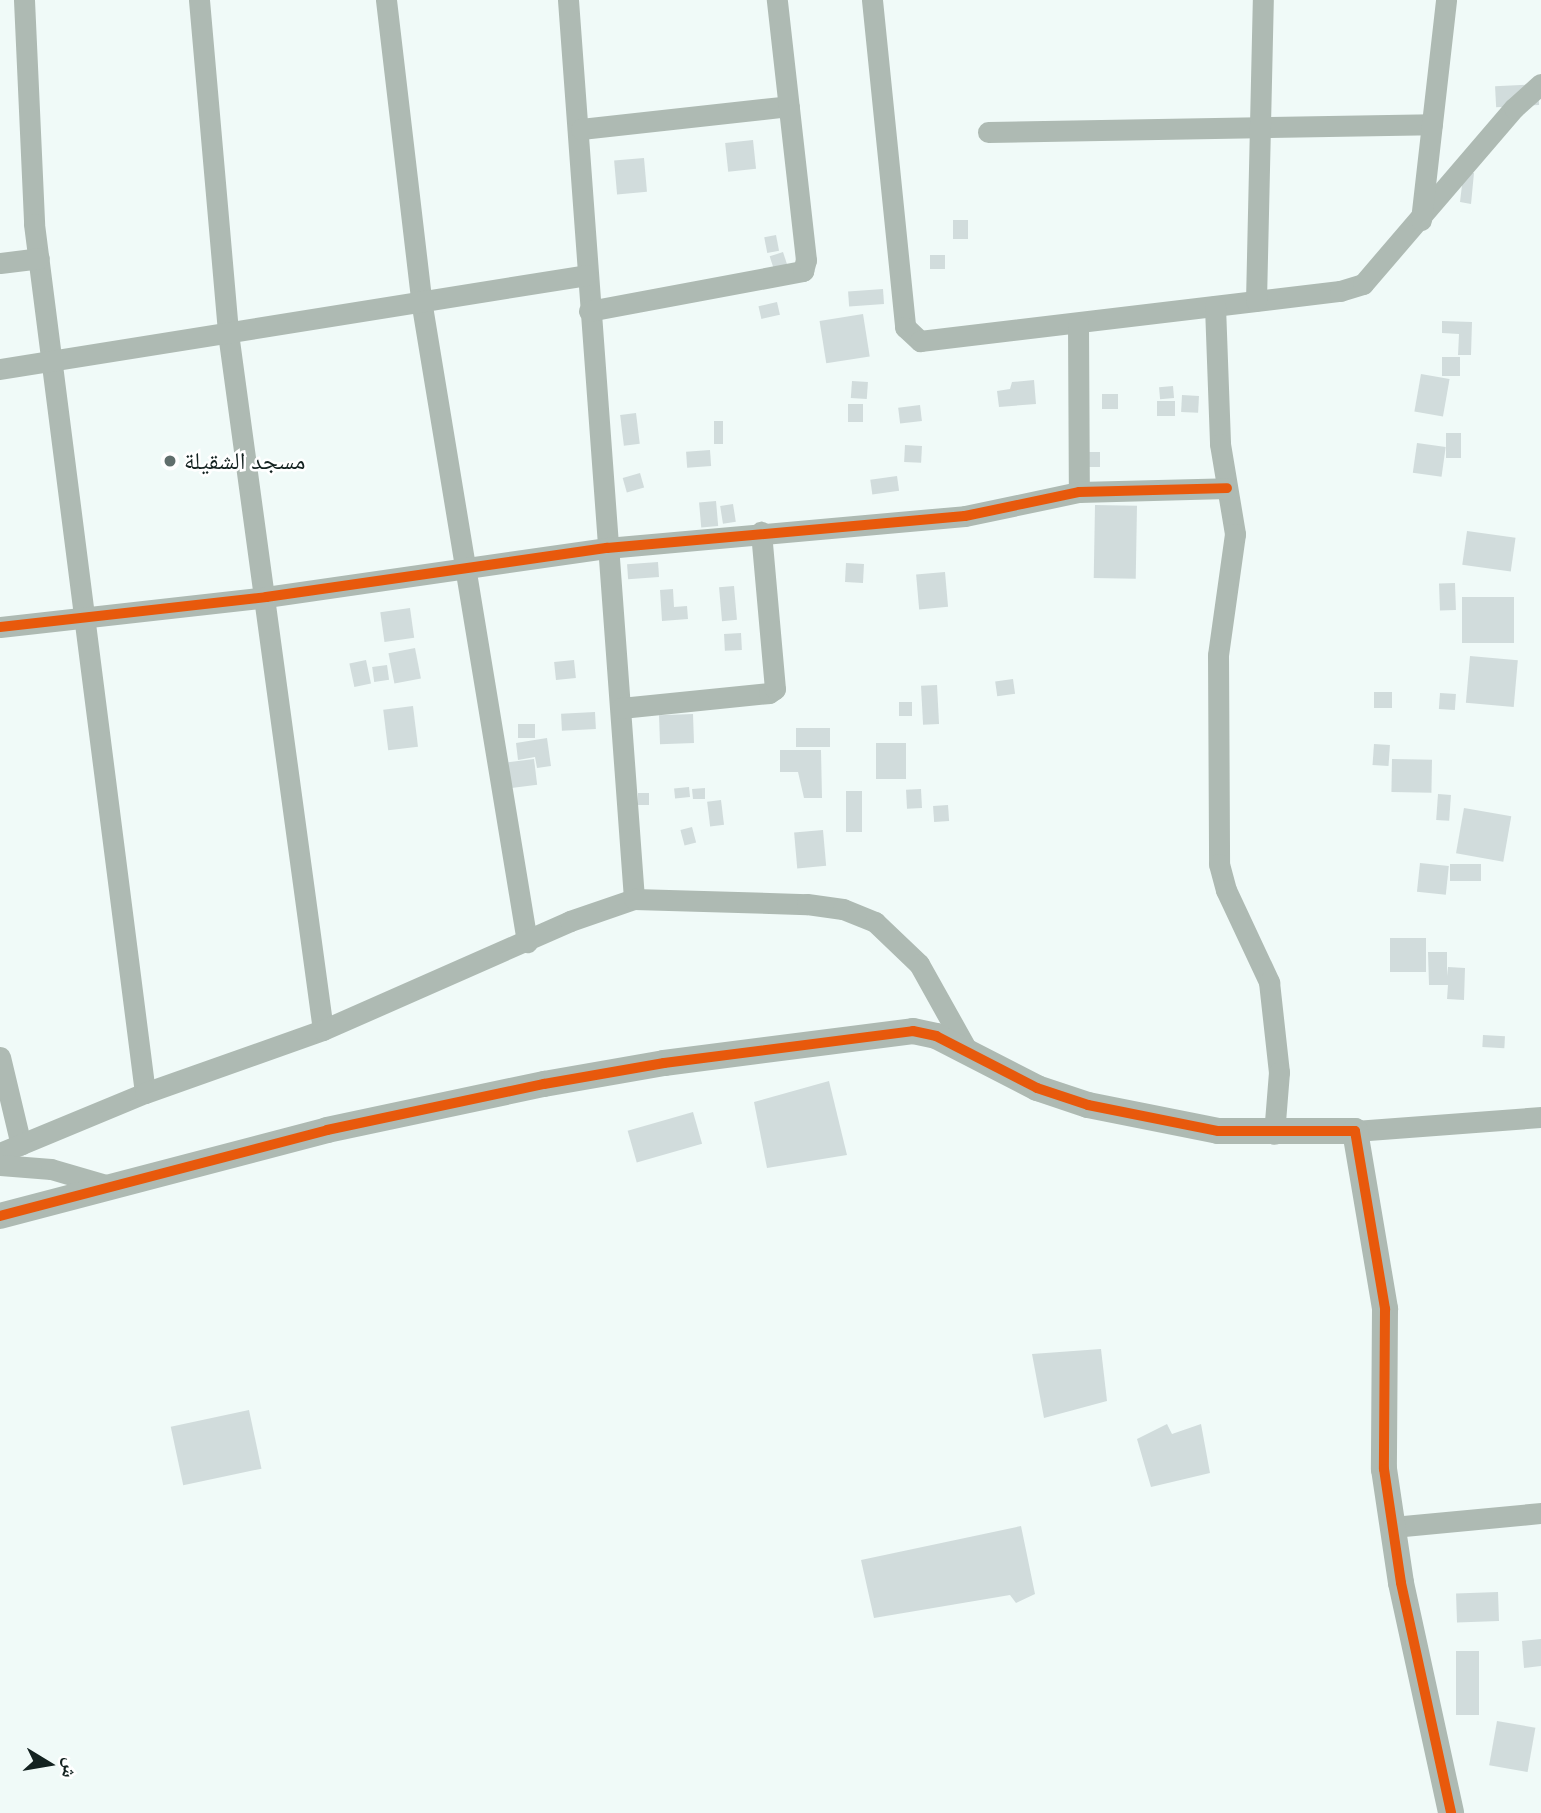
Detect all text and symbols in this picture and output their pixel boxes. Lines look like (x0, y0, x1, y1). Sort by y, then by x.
place label: مسجد الشقيلة (184, 447, 306, 475)
marker: مسجد الشقيلة (162, 453, 178, 469)
north arrow (14, 1729, 84, 1799)
text: ش (57, 1756, 83, 1780)

